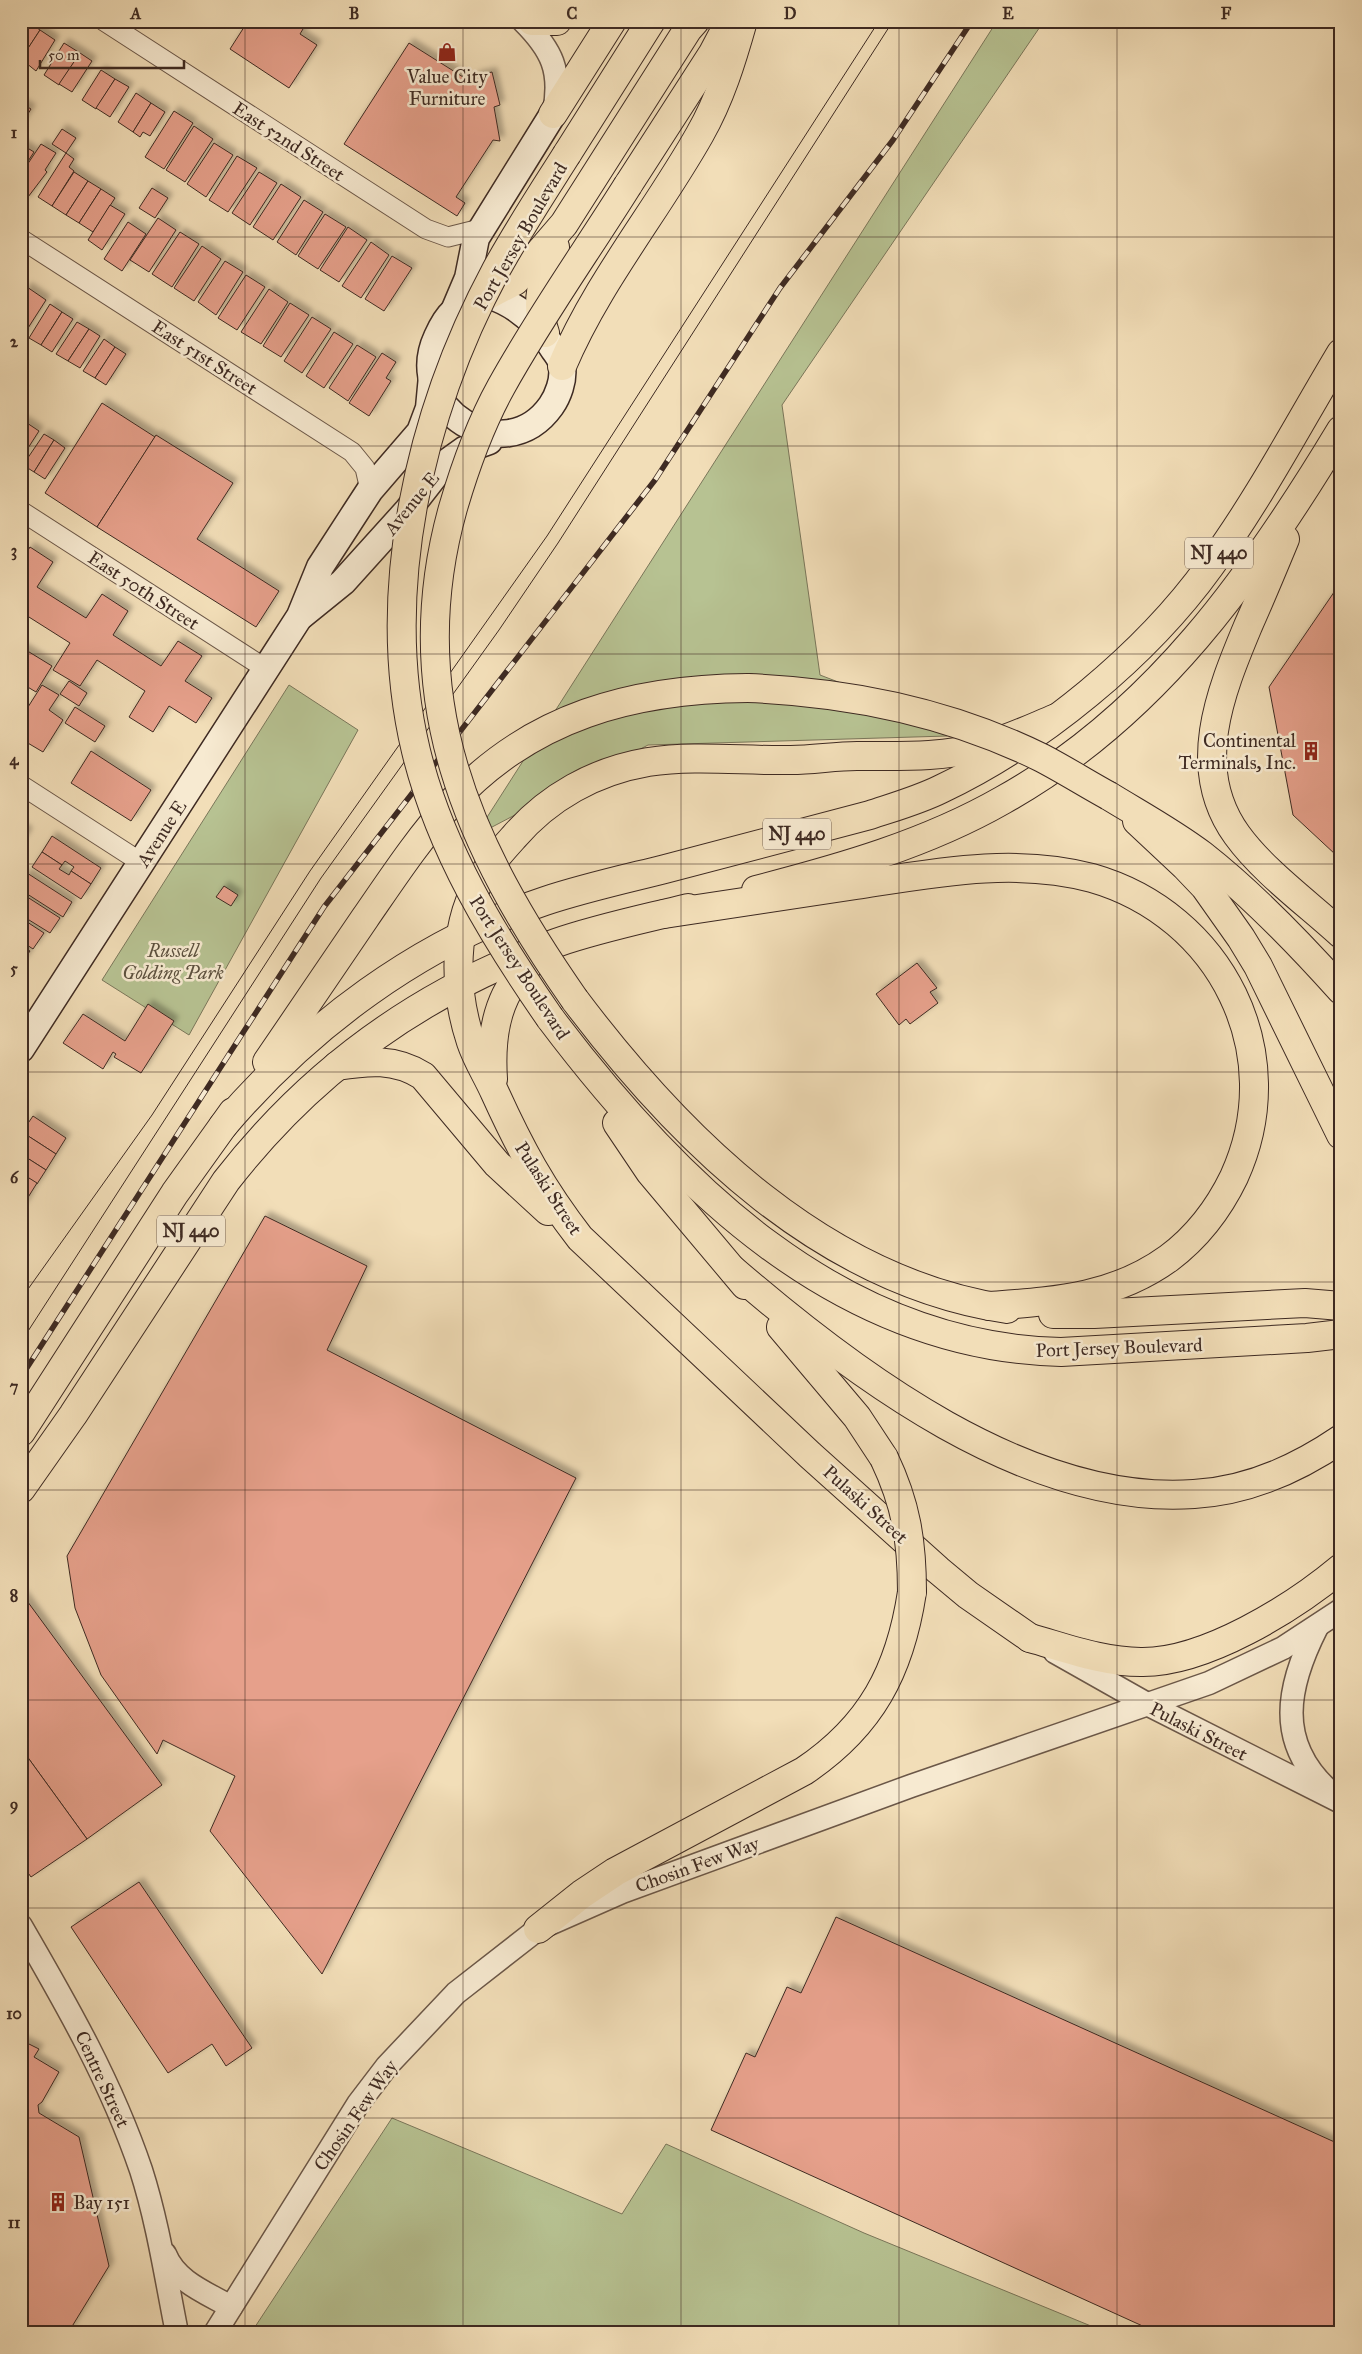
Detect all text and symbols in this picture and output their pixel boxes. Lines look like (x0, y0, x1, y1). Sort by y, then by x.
text: A (130, 4, 142, 23)
text: B (349, 4, 359, 23)
text: C (567, 4, 578, 23)
text: D (784, 4, 797, 23)
text: E (1002, 4, 1014, 23)
text: F (1221, 4, 1232, 23)
scale bar (40, 38, 184, 70)
shop icon: Value City Furniture (436, 41, 458, 63)
text: 50 m (48, 46, 80, 64)
place label: Value City Furniture (406, 65, 488, 110)
street label: East 52nd Street (228, 97, 349, 186)
text: 1 (11, 123, 18, 142)
street label: Port Jersey Boulevard (469, 158, 573, 315)
street label: East 51st Street (148, 315, 262, 400)
text: 2 (10, 332, 19, 351)
street label: Avenue E (378, 467, 444, 540)
road number: NJ 440 (1185, 538, 1253, 568)
text: 3 (11, 541, 17, 561)
street label: East 50th Street (84, 546, 204, 635)
place label: Continental Terminals, Inc. (1179, 729, 1297, 774)
building icon: Continental Terminals, Inc. (1300, 740, 1322, 762)
text: 4 (10, 750, 20, 770)
street label: Avenue E (131, 795, 192, 872)
road number: NJ 440 (763, 819, 831, 850)
street label: Port Jersey Boulevard (464, 891, 575, 1045)
park label: Russell Golding Park (122, 939, 224, 984)
text: 5 (10, 959, 18, 978)
street label: Pulaski Street (510, 1137, 587, 1239)
text: 6 (10, 1168, 19, 1187)
road number: NJ 440 (157, 1216, 225, 1246)
street label: Port Jersey Boulevard (1035, 1333, 1203, 1363)
text: 7 (10, 1377, 19, 1396)
street label: Pulaski Street (818, 1460, 913, 1549)
text: 8 (10, 1586, 18, 1605)
street label: Pulaski Street (1146, 1697, 1252, 1766)
text: 9 (10, 1795, 18, 1815)
street label: Chosin Few Way (632, 1831, 763, 1897)
text: 10 (6, 2004, 22, 2023)
street label: Centre Street (70, 2027, 135, 2131)
street label: Chosin Few Way (309, 2055, 403, 2175)
building icon: Bay 151 (47, 2191, 69, 2213)
place label: Bay 151 (73, 2191, 130, 2214)
text: 11 (8, 2213, 21, 2232)

